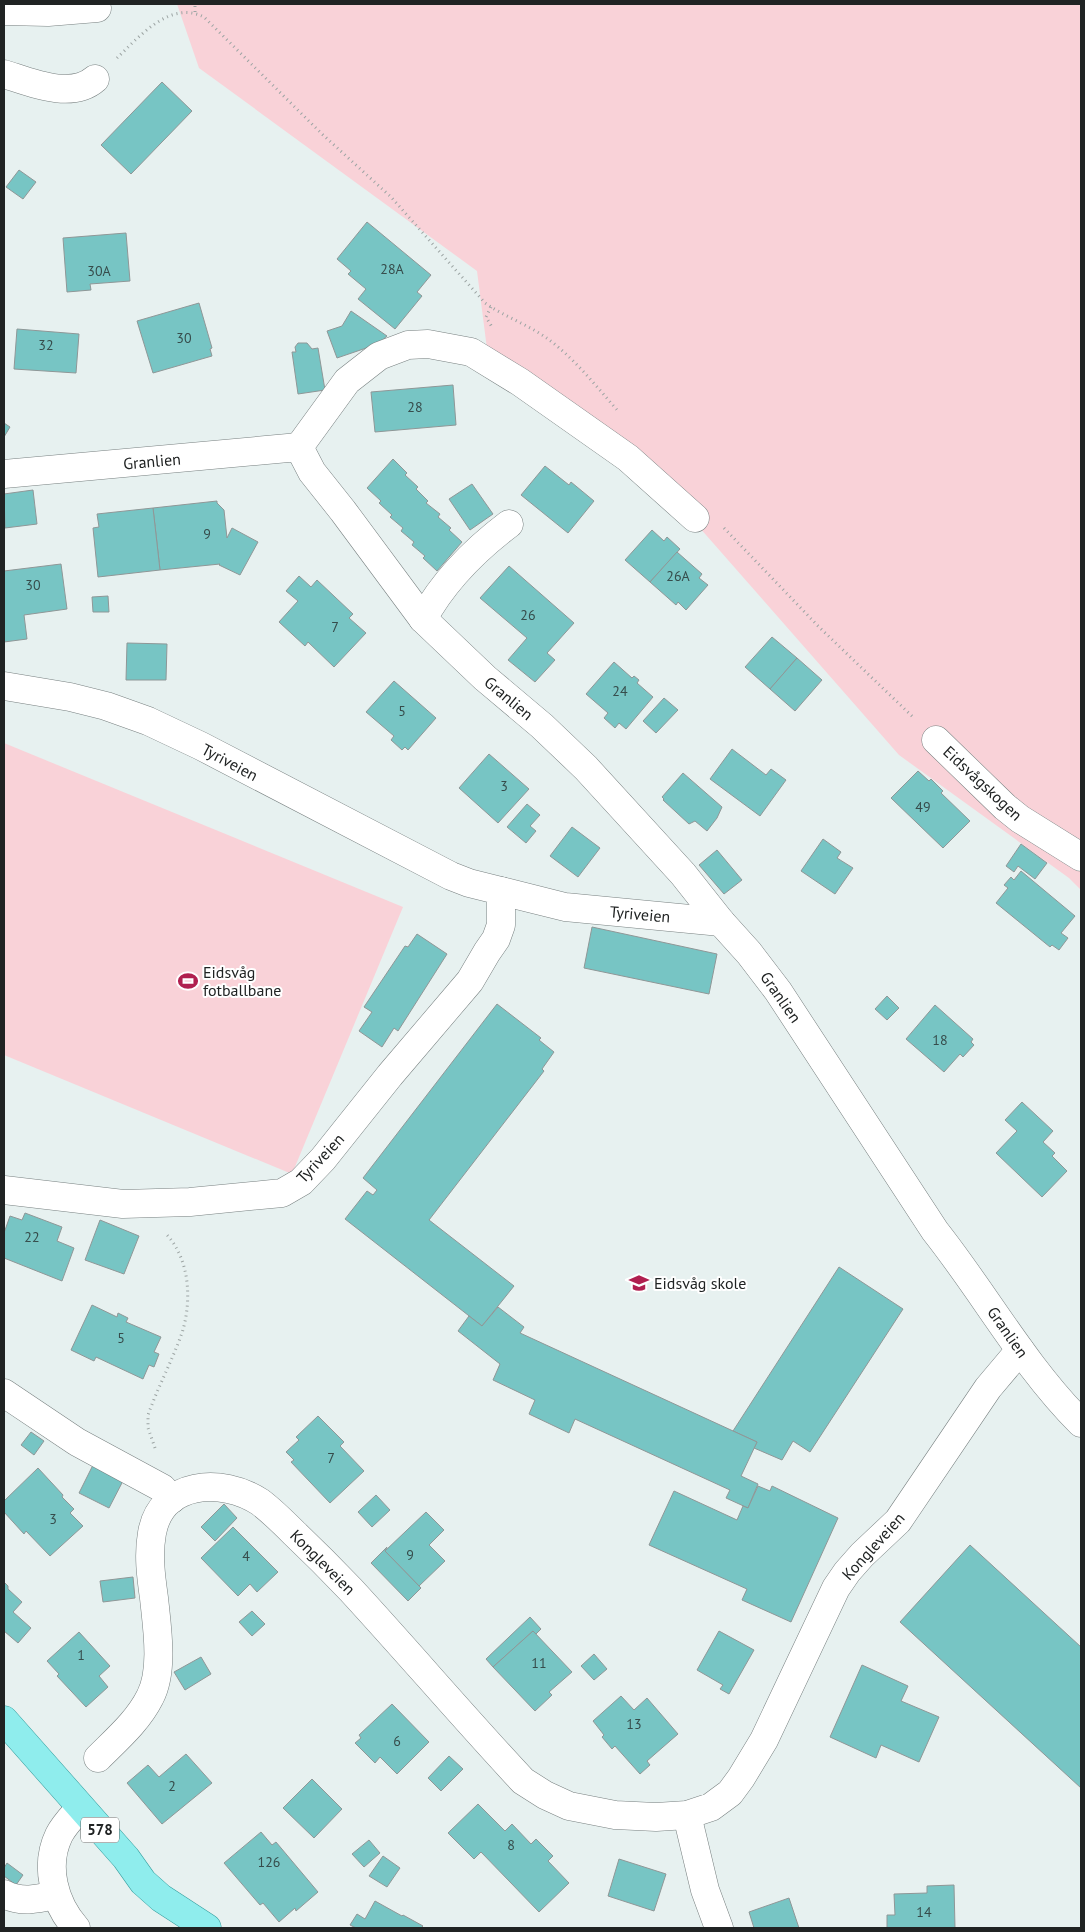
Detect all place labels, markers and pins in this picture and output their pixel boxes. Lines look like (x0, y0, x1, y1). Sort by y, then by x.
place label: Eidsvåg fotballbane (203, 962, 281, 1000)
sports icon: Eidsvåg fotballbane (177, 970, 199, 992)
school or university icon: Eidsvåg skole (628, 1272, 650, 1294)
place label: Eidsvåg skole (654, 1273, 746, 1293)

